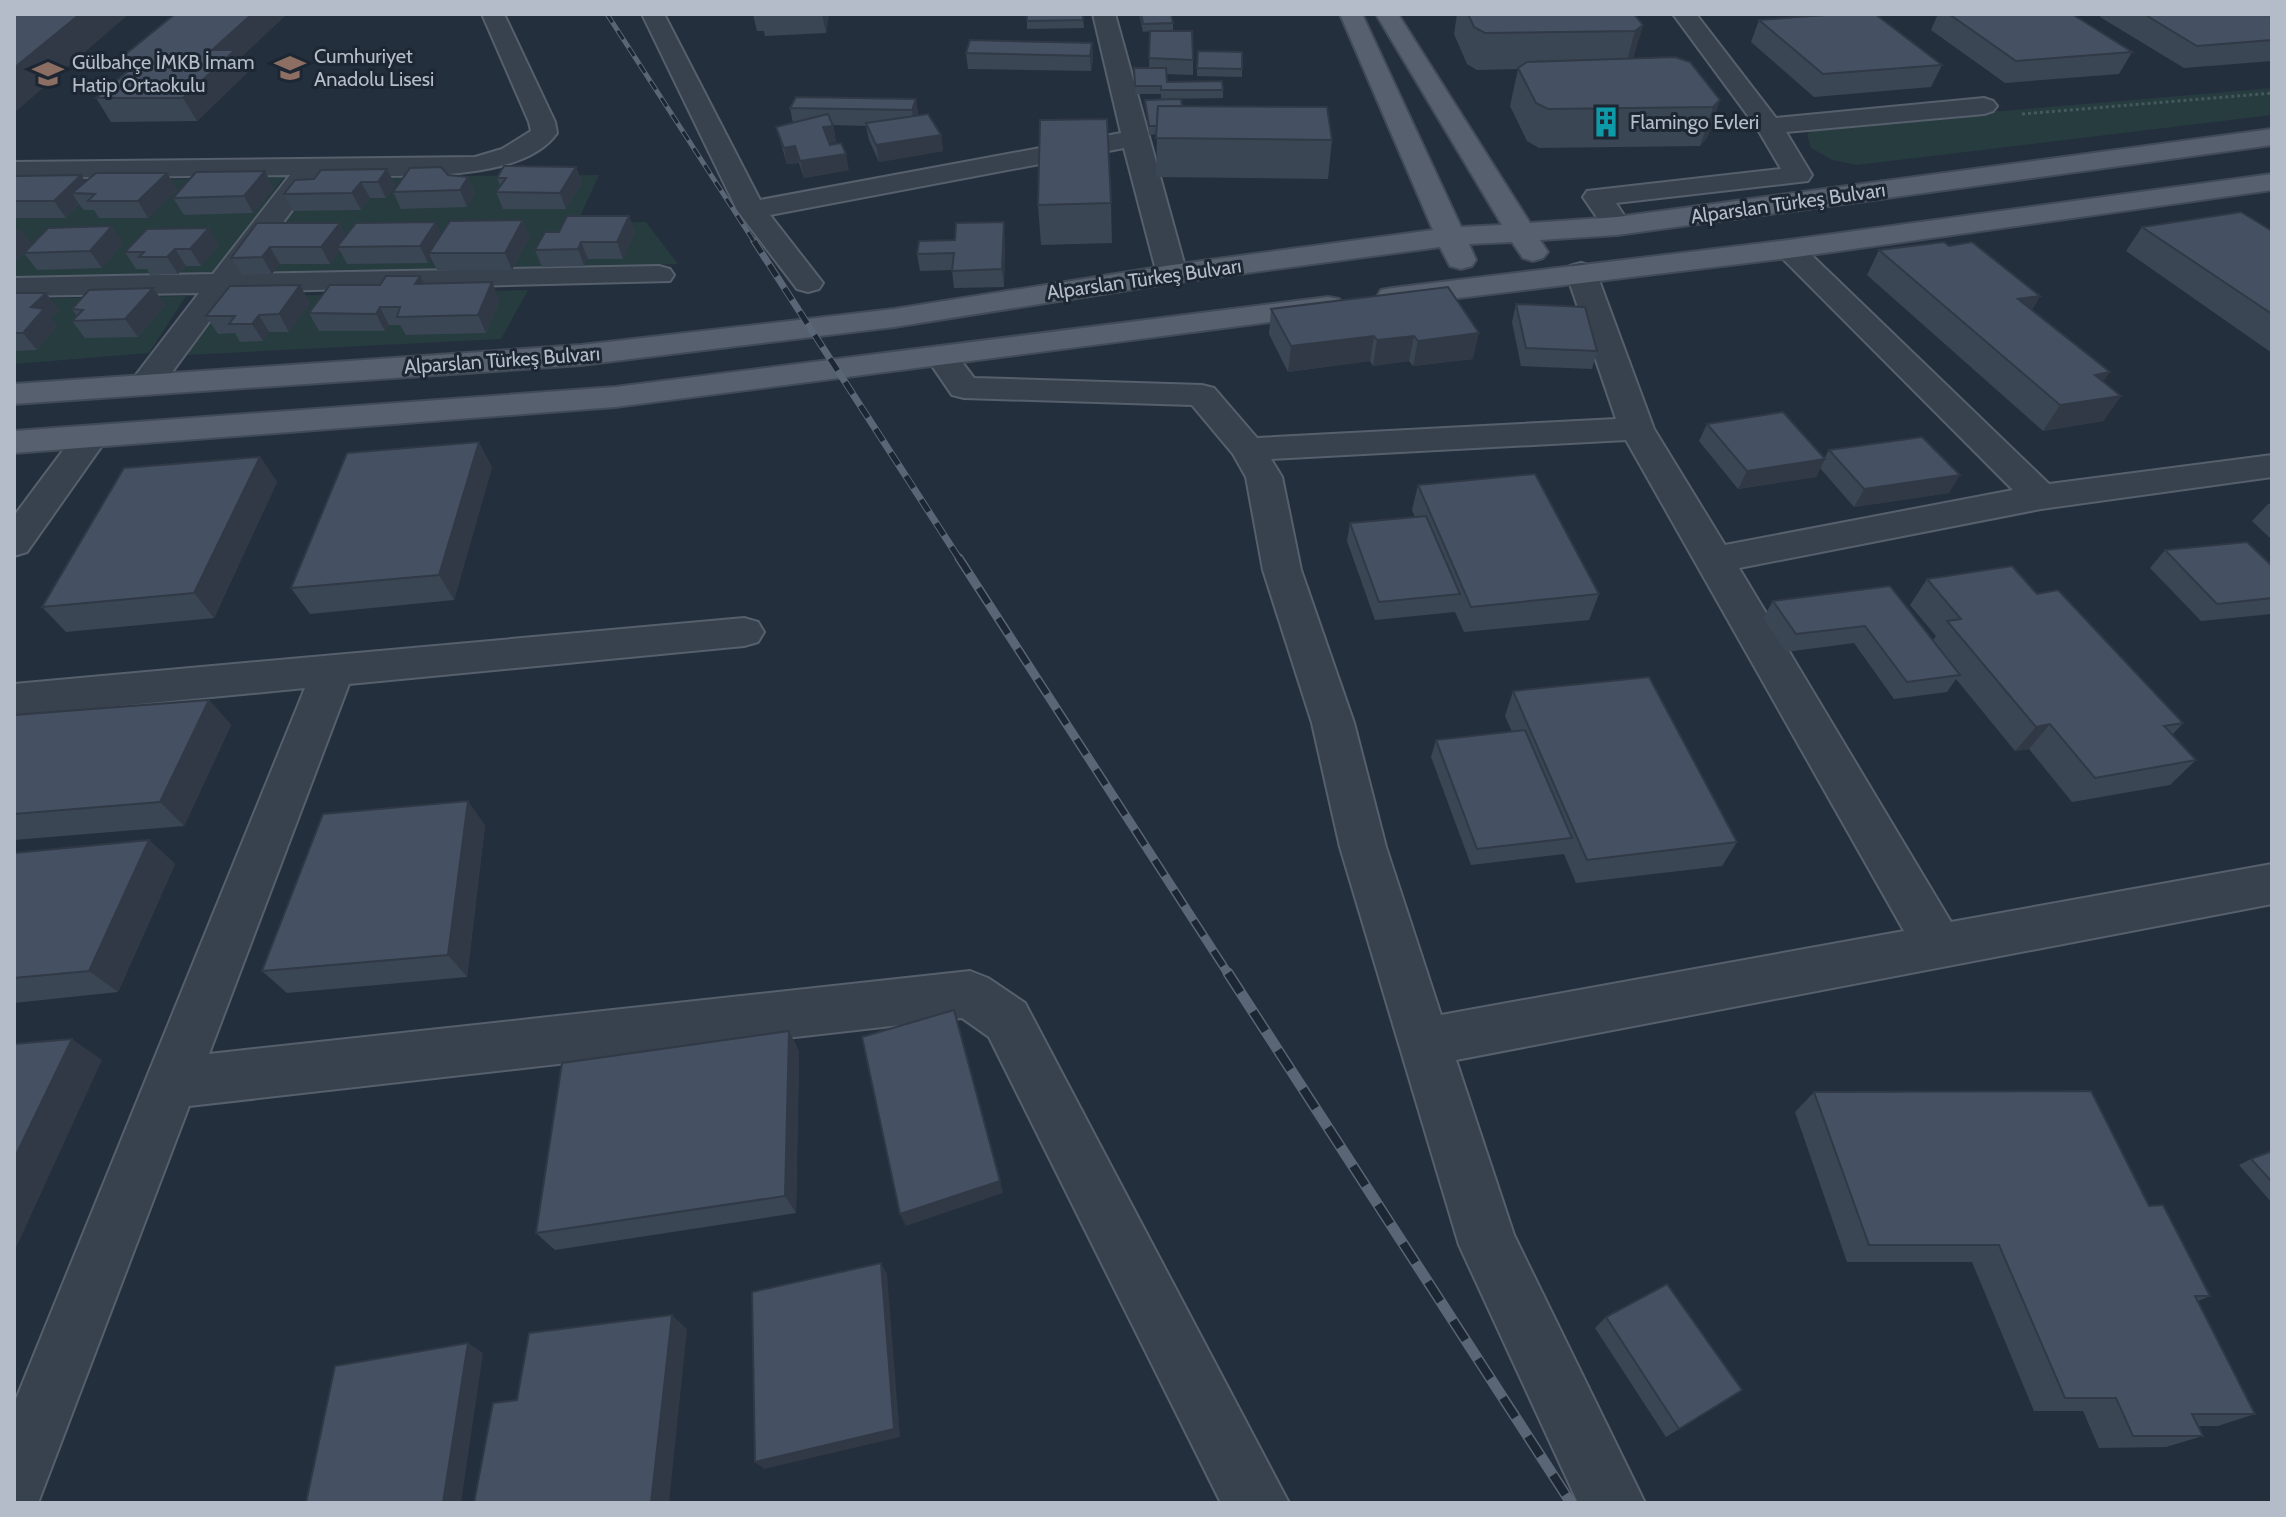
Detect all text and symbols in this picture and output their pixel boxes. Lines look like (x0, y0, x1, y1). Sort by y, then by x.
place label: Cumhuriyet Anadolu Lisesi (314, 44, 434, 91)
place label: Gülbahçe İMKB İmam Hatip Ortaokulu (72, 50, 255, 97)
school or university icon: Cumhuriyet Anadolu Lisesi (273, 51, 307, 85)
school or university icon: Gülbahçe İMKB İmam Hatip Ortaokulu (31, 57, 65, 91)
building icon: Flamingo Evleri (1589, 105, 1623, 139)
place label: Flamingo Evleri (1630, 110, 1759, 134)
street label: Alparslan Türkeş Bulvarı (1689, 177, 1887, 229)
street label: Alparslan Türkeş Bulvarı (1045, 253, 1243, 305)
street label: Alparslan Türkeş Bulvarı (403, 341, 601, 379)

